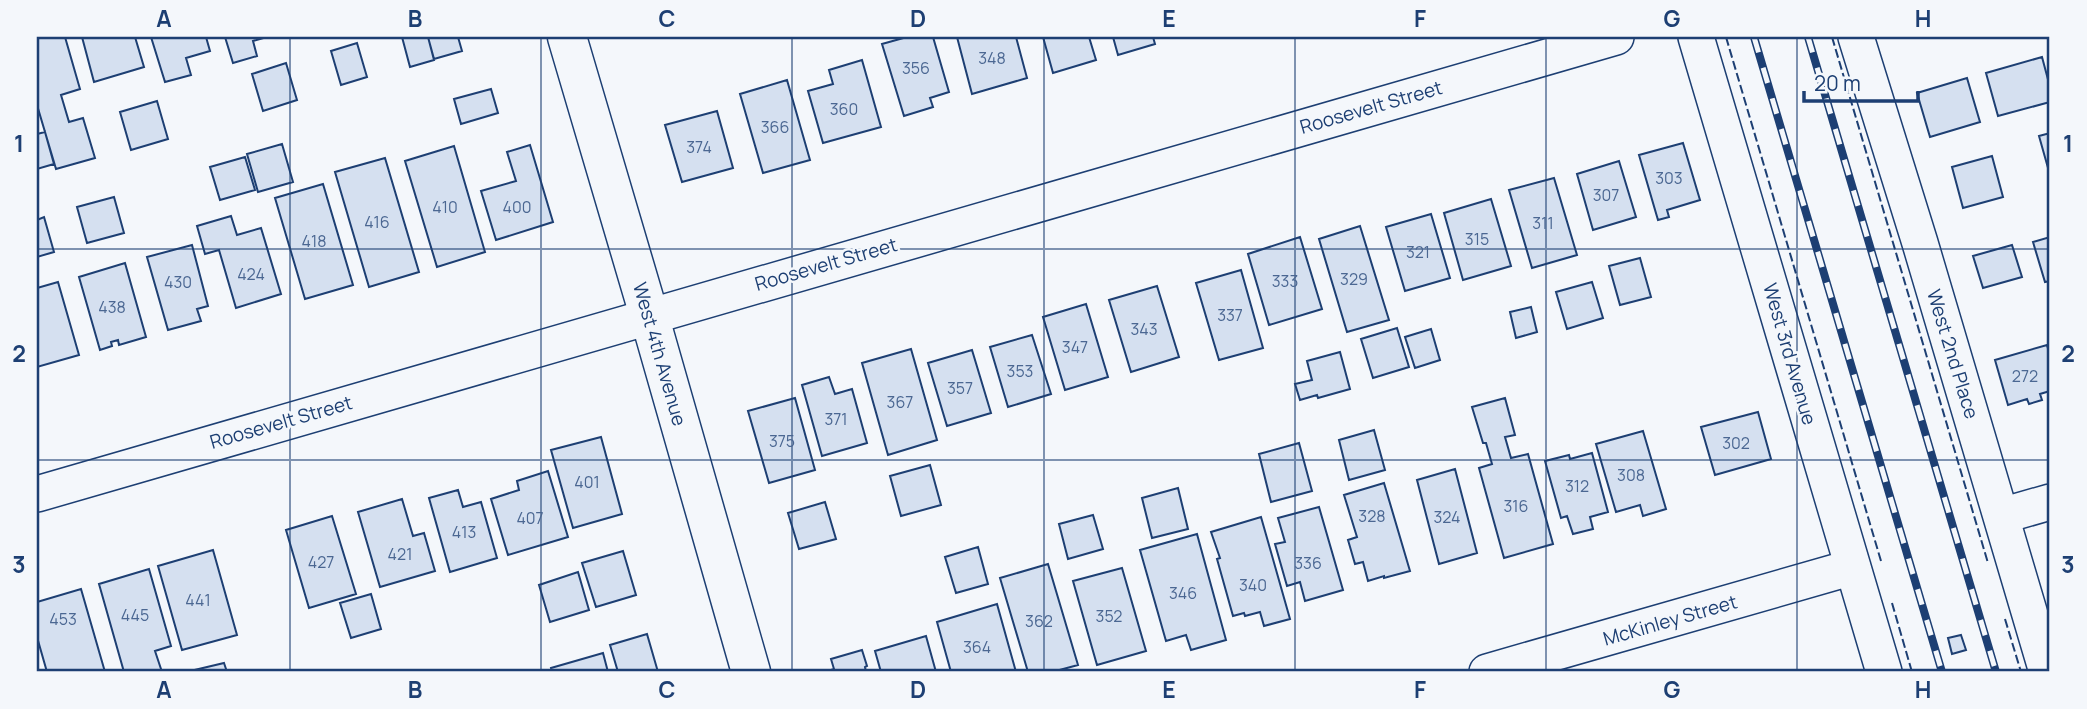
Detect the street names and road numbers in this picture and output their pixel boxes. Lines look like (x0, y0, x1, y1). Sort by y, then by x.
street label: Roosevelt Street (1297, 74, 1445, 140)
street label: Roosevelt Street (752, 231, 900, 297)
street label: West 4th Avenue (627, 279, 693, 429)
street label: West 3rd Avenue (1757, 280, 1823, 428)
street label: West 2nd Place (1921, 286, 1985, 422)
street label: Roosevelt Street (207, 389, 355, 455)
street label: McKinley Street (1600, 588, 1740, 652)

